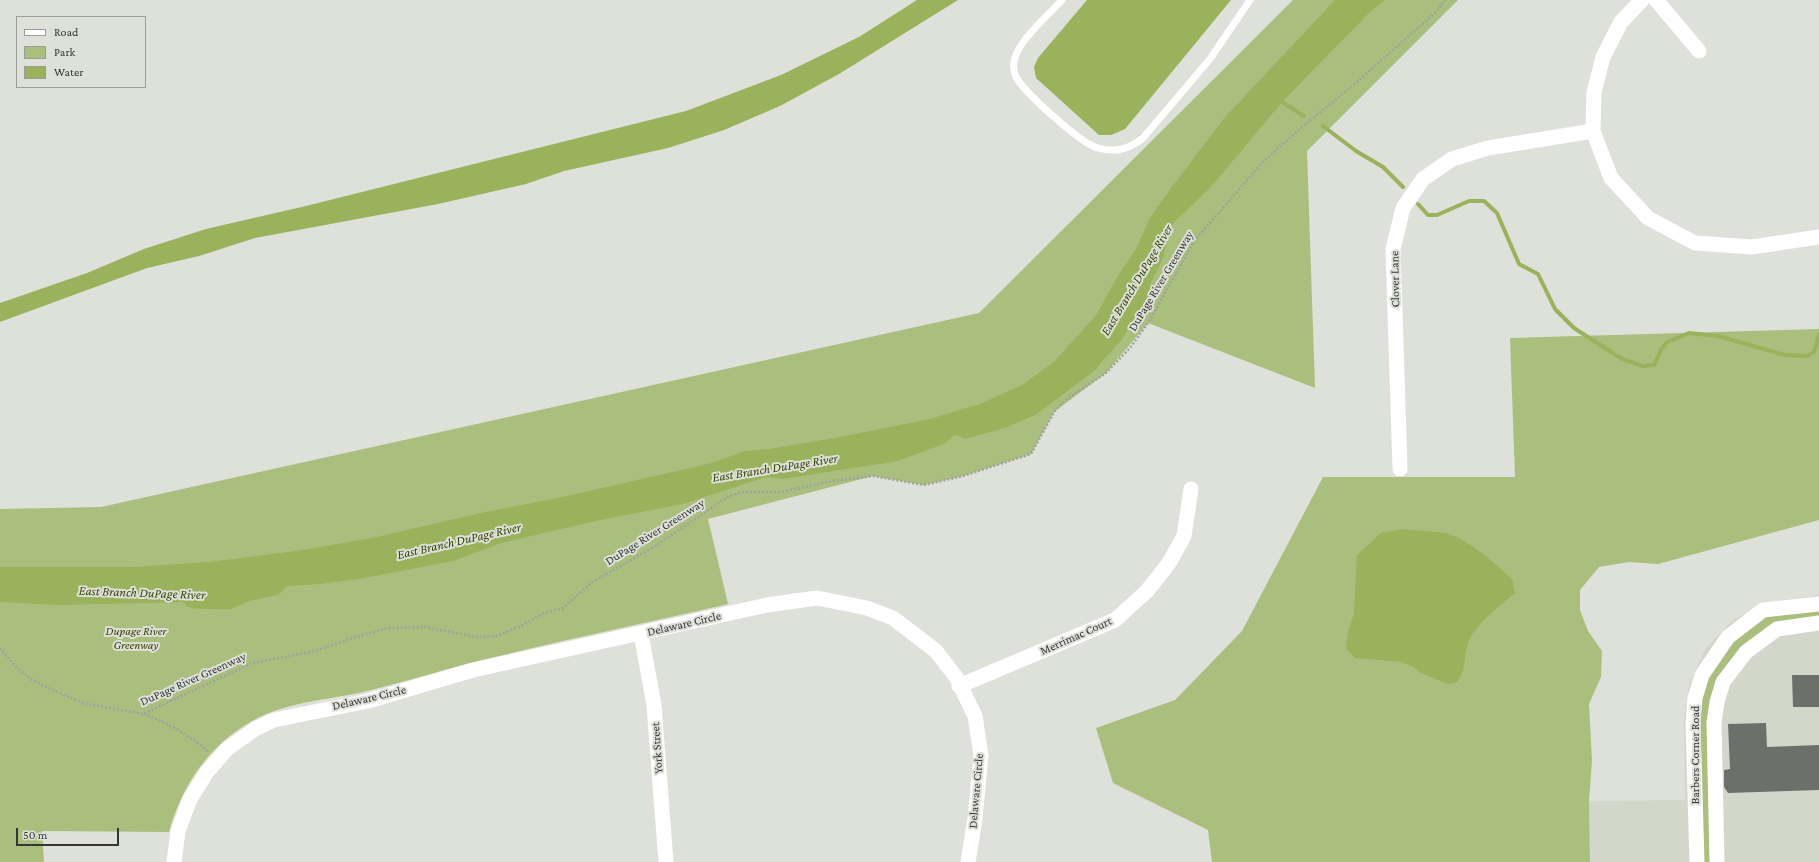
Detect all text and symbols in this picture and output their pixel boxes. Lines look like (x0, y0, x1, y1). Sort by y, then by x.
legend (16, 16, 146, 88)
text: Road (54, 25, 78, 39)
text: Park (54, 45, 75, 59)
text: Water (54, 65, 83, 79)
water label: East Branch DuPage River (1098, 222, 1176, 338)
street label: DuPage River Greenway (1125, 228, 1197, 334)
street label: Clover Lane (1387, 251, 1403, 307)
water label: East Branch DuPage River (711, 450, 839, 486)
street label: DuPage River Greenway (603, 496, 707, 568)
water label: East Branch DuPage River (395, 519, 523, 563)
water label: East Branch DuPage River (78, 583, 206, 603)
street label: Delaware Circle (646, 609, 722, 639)
street label: Merrimac Court (1038, 614, 1114, 658)
park label: Dupage River Greenway (106, 624, 166, 652)
street label: DuPage River Greenway (138, 649, 248, 709)
street label: Delaware Circle (331, 683, 407, 713)
street label: Barbers Corner Road (1688, 706, 1702, 804)
street label: York Street (648, 722, 666, 774)
street label: Delaware Circle (966, 753, 986, 829)
scale bar (18, 820, 121, 846)
text: 50 m (23, 828, 47, 842)

